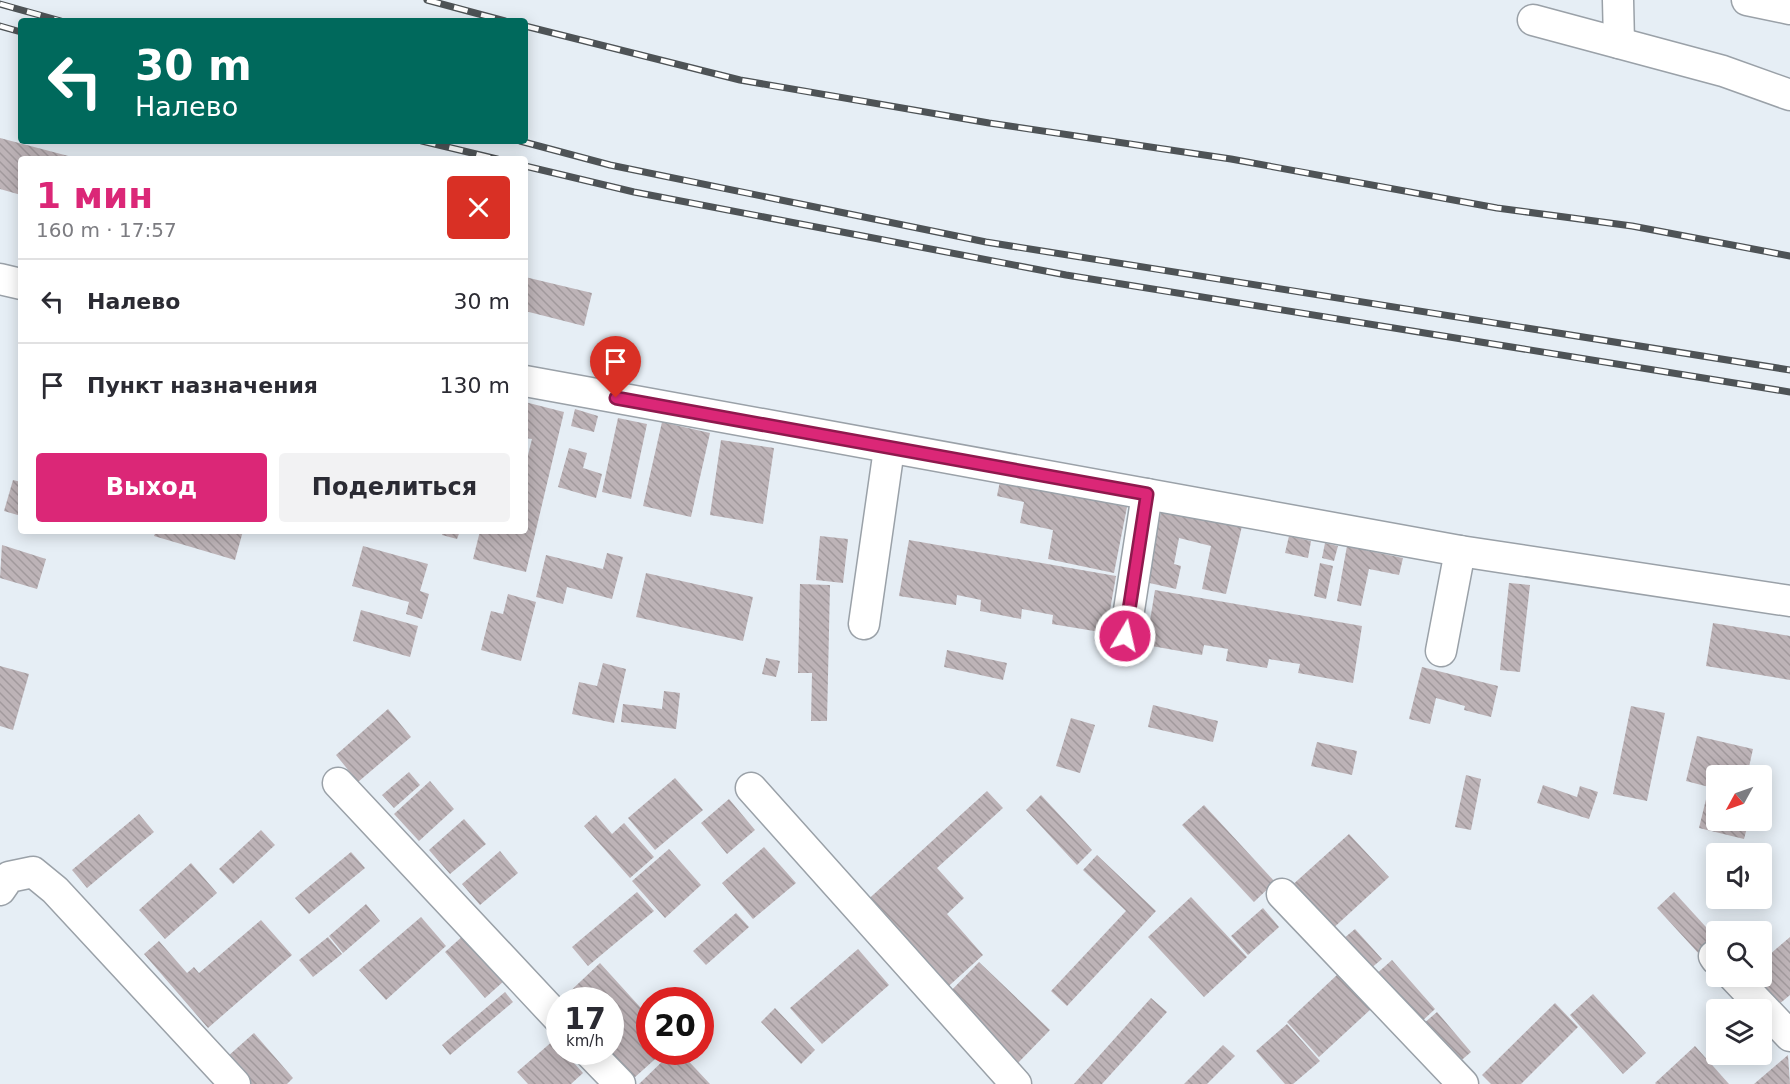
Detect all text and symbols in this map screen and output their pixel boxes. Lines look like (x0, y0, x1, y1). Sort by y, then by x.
text: 30 m (135, 41, 252, 90)
icon: left (36, 42, 114, 120)
text: Налево (135, 91, 238, 122)
text: 1 мин (36, 175, 153, 216)
button: close (447, 176, 510, 239)
text: 160 m · 17:57 (36, 218, 177, 242)
icon: left (36, 285, 69, 318)
text: Налево (87, 289, 180, 314)
text: 30 m (454, 289, 510, 314)
pin (590, 336, 641, 398)
icon: arrive (599, 345, 632, 378)
icon: arrive (36, 369, 69, 402)
text: Пункт назначения (87, 373, 318, 398)
text: 130 m (440, 373, 510, 398)
button: Выход (36, 453, 267, 522)
button: Поделиться (279, 453, 510, 522)
position arrow (1093, 604, 1157, 668)
north arrow (1706, 765, 1772, 831)
map controls (1706, 765, 1772, 1065)
button: sound (1706, 843, 1772, 909)
button: search (1706, 921, 1772, 987)
speed limit sign: 20 (636, 987, 714, 1065)
button: layers (1706, 999, 1772, 1065)
text: 17 (564, 1001, 606, 1036)
text: km/h (566, 1032, 604, 1050)

